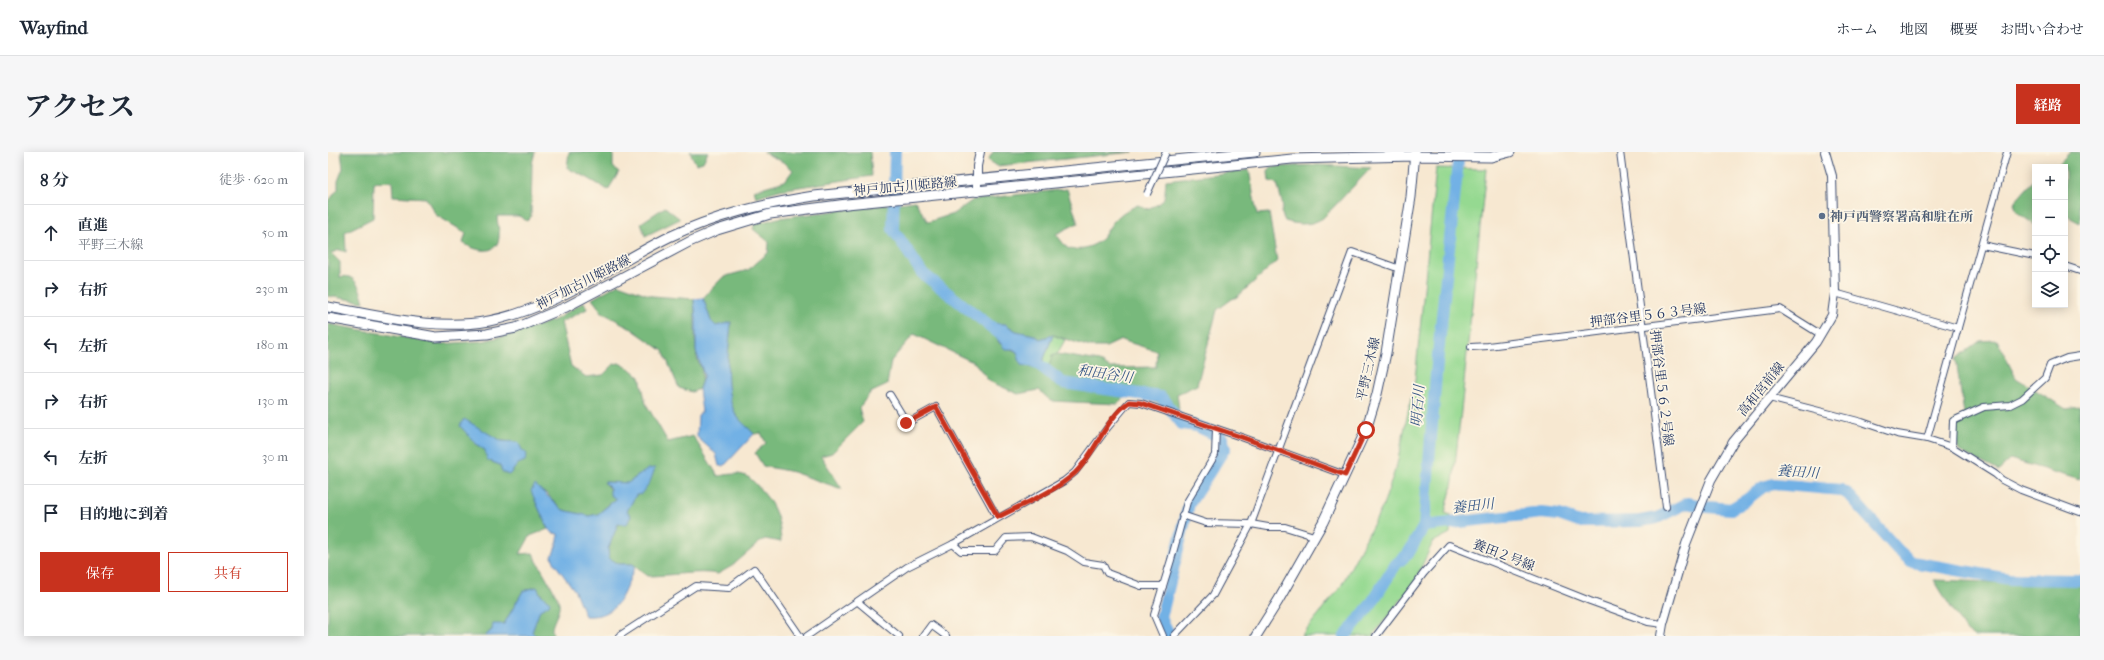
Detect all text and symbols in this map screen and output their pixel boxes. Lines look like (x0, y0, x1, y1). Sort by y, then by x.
text: Wayfind (20, 17, 88, 39)
text: ホーム (1836, 21, 1878, 38)
text: 地図 (1900, 21, 1928, 38)
text: 概要 (1950, 21, 1978, 38)
text: お問い合わせ (2000, 21, 2084, 38)
button: 経路 (2016, 84, 2080, 124)
text: アクセス (24, 90, 135, 123)
map controls (2032, 164, 2068, 308)
button: + (2032, 164, 2068, 200)
text: 8 分 (40, 170, 69, 190)
text: 徒歩 · 620 m (219, 172, 288, 187)
street label: 神戸加古川姫路線 (853, 174, 957, 198)
button: − (2032, 200, 2068, 236)
place label: 神戸西警察署高和駐在所 (1830, 209, 1973, 224)
marker: 神戸西警察署高和駐在所 (1817, 211, 1827, 221)
text: 直進 (78, 216, 108, 234)
icon: ahead (40, 222, 62, 244)
text: 50 m (262, 225, 288, 240)
button: locate (2032, 236, 2068, 272)
text: 平野三木線 (78, 237, 143, 252)
street label: 神戸加古川姫路線 (533, 252, 633, 312)
button: layers (2032, 272, 2068, 308)
icon: right (40, 278, 62, 300)
text: 右折 (78, 281, 108, 299)
text: 230 m (255, 281, 288, 296)
street label: 押部谷里５６３号線 (1589, 300, 1707, 330)
street label: 押部谷里５６２号線 (1647, 329, 1677, 447)
icon: left (40, 334, 62, 356)
street label: 平野三木線 (1353, 336, 1383, 402)
text: 左折 (78, 337, 108, 355)
text: 180 m (256, 337, 288, 352)
street label: 高和宮前線 (1735, 359, 1787, 419)
water label: 和田谷川 (1076, 362, 1136, 387)
water label: 明石川 (1408, 382, 1428, 428)
icon: right (40, 390, 62, 412)
text: 右折 (78, 393, 108, 411)
text: 130 m (257, 393, 288, 408)
route end (897, 414, 915, 432)
route start (1357, 421, 1375, 439)
icon: left (40, 446, 62, 468)
text: 左折 (78, 449, 108, 467)
text: 30 m (262, 449, 288, 464)
water label: 養田川 (1776, 462, 1822, 482)
water label: 養田川 (1451, 495, 1497, 517)
icon: arrive (40, 502, 62, 524)
text: 目的地に到着 (78, 505, 168, 523)
street label: 養田２号線 (1471, 536, 1537, 574)
button: 保存 (40, 552, 160, 592)
button: 共有 (168, 552, 288, 592)

